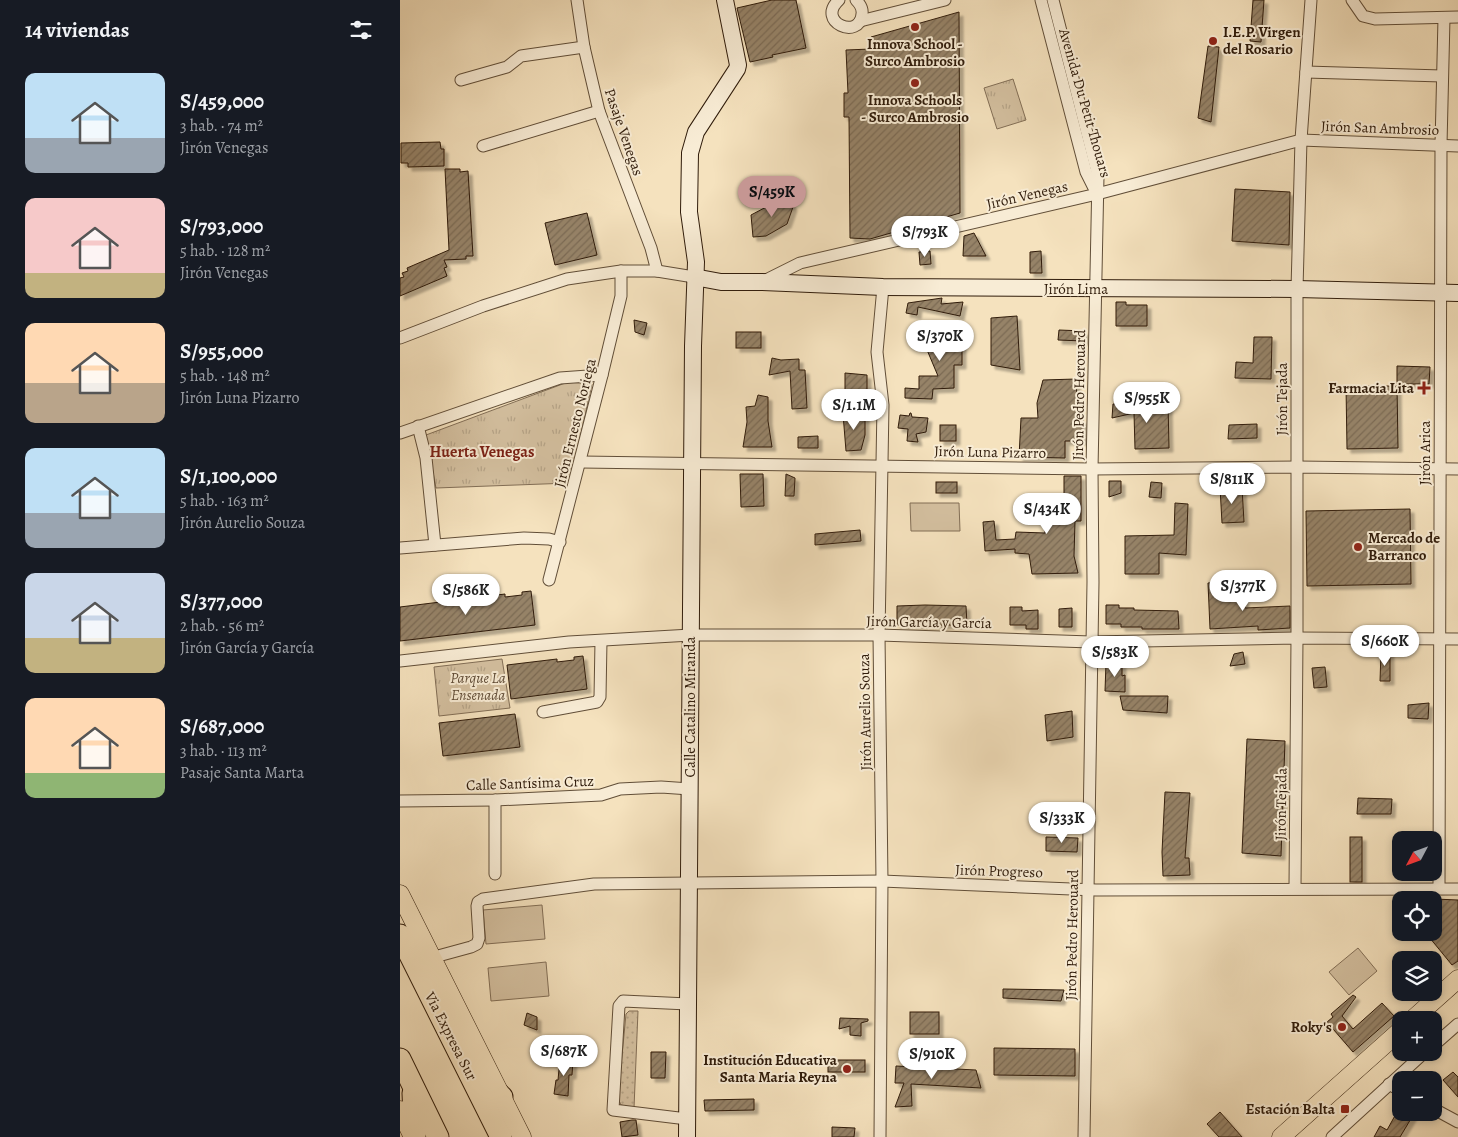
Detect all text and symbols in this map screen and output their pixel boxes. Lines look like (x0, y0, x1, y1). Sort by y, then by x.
text: 14 viviendas (25, 16, 129, 44)
icon: filters (347, 16, 375, 44)
marker: Innova School - Surco Ambrosio (909, 21, 921, 33)
place label: I.E.P. Virgen del Rosario (1223, 22, 1301, 59)
street label: Avenida Du Petit Thouars (1054, 25, 1116, 180)
place label: Innova School - Surco Ambrosio (865, 34, 965, 71)
marker: I.E.P. Virgen del Rosario (1207, 35, 1219, 47)
marker: Innova Schools - Surco Ambrosio (909, 77, 921, 89)
street label: Pasaje Venegas (600, 86, 648, 178)
text: S/459,000 (180, 87, 264, 115)
place label: Innova Schools - Surco Ambrosio (861, 90, 969, 127)
icon: home (65, 93, 125, 153)
text: 3 hab. · 74 m² (180, 115, 263, 137)
street label: Jirón San Ambrosio (1321, 116, 1439, 140)
text: Jirón Venegas (180, 137, 269, 159)
pin: S/459K (731, 176, 813, 218)
street label: Jirón Venegas (984, 176, 1070, 214)
text: S/459K (749, 181, 795, 203)
text: S/793,000 (180, 212, 263, 240)
pin: S/793K (884, 216, 966, 258)
icon: home (65, 218, 125, 278)
text: S/793K (902, 221, 948, 243)
text: 5 hab. · 128 m² (180, 240, 270, 262)
text: Jirón Venegas (180, 262, 269, 284)
street label: Jirón Lima (1044, 279, 1108, 299)
pin: S/370K (899, 320, 981, 362)
text: S/370K (917, 325, 963, 347)
street label: Jirón Pedro Herouard (1068, 328, 1090, 461)
text: S/955,000 (180, 337, 263, 365)
icon: home (65, 343, 125, 403)
street label: Jirón Ernesto Noriega (549, 356, 601, 490)
street label: Jirón Tejada (1272, 363, 1292, 435)
text: 5 hab. · 148 m² (180, 365, 270, 387)
place label: Farmacia Lita (1328, 378, 1415, 398)
pin: S/955K (1106, 382, 1188, 424)
marker: Farmacia Lita (1418, 382, 1430, 394)
text: Jirón Luna Pizarro (180, 387, 300, 409)
text: S/955K (1124, 387, 1170, 409)
pin: S/1.1M (813, 388, 895, 431)
text: S/1.1M (832, 394, 876, 416)
street label: Jirón Arica (1415, 421, 1435, 485)
district label: Huerta Venegas (429, 441, 535, 463)
street label: Jirón Luna Pizarro (934, 441, 1046, 463)
text: S/1,100,000 (180, 462, 277, 490)
pin: S/811K (1191, 462, 1273, 505)
icon: home (65, 468, 125, 528)
text: S/811K (1210, 468, 1254, 490)
text: 5 hab. · 163 m² (180, 490, 269, 512)
pin: S/434K (1006, 492, 1088, 535)
text: S/434K (1024, 498, 1070, 520)
text: Jirón Aurelio Souza (180, 512, 305, 534)
place label: Mercado de Barranco (1368, 528, 1440, 565)
marker: Mercado de Barranco (1352, 541, 1364, 553)
pin: S/377K (1202, 570, 1284, 612)
pin: S/586K (425, 574, 507, 616)
text: S/377K (1221, 575, 1265, 597)
text: S/586K (443, 579, 489, 601)
text: S/377,000 (180, 587, 263, 615)
icon: home (65, 593, 125, 653)
street label: Jirón García y García (866, 611, 992, 633)
text: 2 hab. · 56 m² (180, 615, 264, 637)
pin: S/660K (1344, 624, 1426, 667)
text: S/660K (1361, 630, 1409, 652)
pin: S/583K (1074, 636, 1156, 678)
text: Jirón García y García (180, 637, 314, 659)
street label: Calle Catalino Miranda (680, 637, 700, 777)
text: S/583K (1092, 641, 1138, 663)
street label: Jirón Aurelio Souza (854, 653, 876, 771)
park label: Parque La Ensenada (450, 668, 506, 705)
text: S/687,000 (180, 712, 264, 740)
icon: home (65, 718, 125, 778)
text: 3 hab. · 113 m² (180, 740, 267, 762)
text: Pasaje Santa Marta (180, 762, 304, 784)
street label: Jirón Tejada (1270, 767, 1292, 841)
street label: Calle Santísima Cruz (466, 771, 594, 795)
pin: S/333K (1021, 802, 1103, 844)
text: S/333K (1039, 807, 1085, 829)
north arrow (1392, 831, 1442, 881)
map controls (1392, 831, 1442, 1121)
street label: Jirón Progreso (955, 859, 1043, 883)
street label: Jirón Pedro Herouard (1061, 868, 1083, 1001)
button: locate (1392, 891, 1442, 941)
button: layers (1392, 951, 1442, 1001)
street label: Via Expresa Sur (420, 987, 482, 1084)
button: + (1392, 1011, 1442, 1061)
place label: Roky's (1291, 1017, 1332, 1037)
marker: Roky's (1336, 1021, 1348, 1033)
pin: S/687K (523, 1034, 605, 1077)
pin: S/910K (891, 1038, 973, 1080)
text: S/687K (541, 1040, 587, 1062)
text: S/910K (909, 1043, 955, 1065)
place label: Institución Educativa Santa Maria Reyna (703, 1050, 838, 1087)
marker: Institución Educativa Santa Maria Reyna (841, 1063, 853, 1075)
button: − (1392, 1071, 1442, 1121)
place label: Estación Balta (1245, 1099, 1336, 1119)
marker: Estación Balta (1339, 1103, 1351, 1115)

